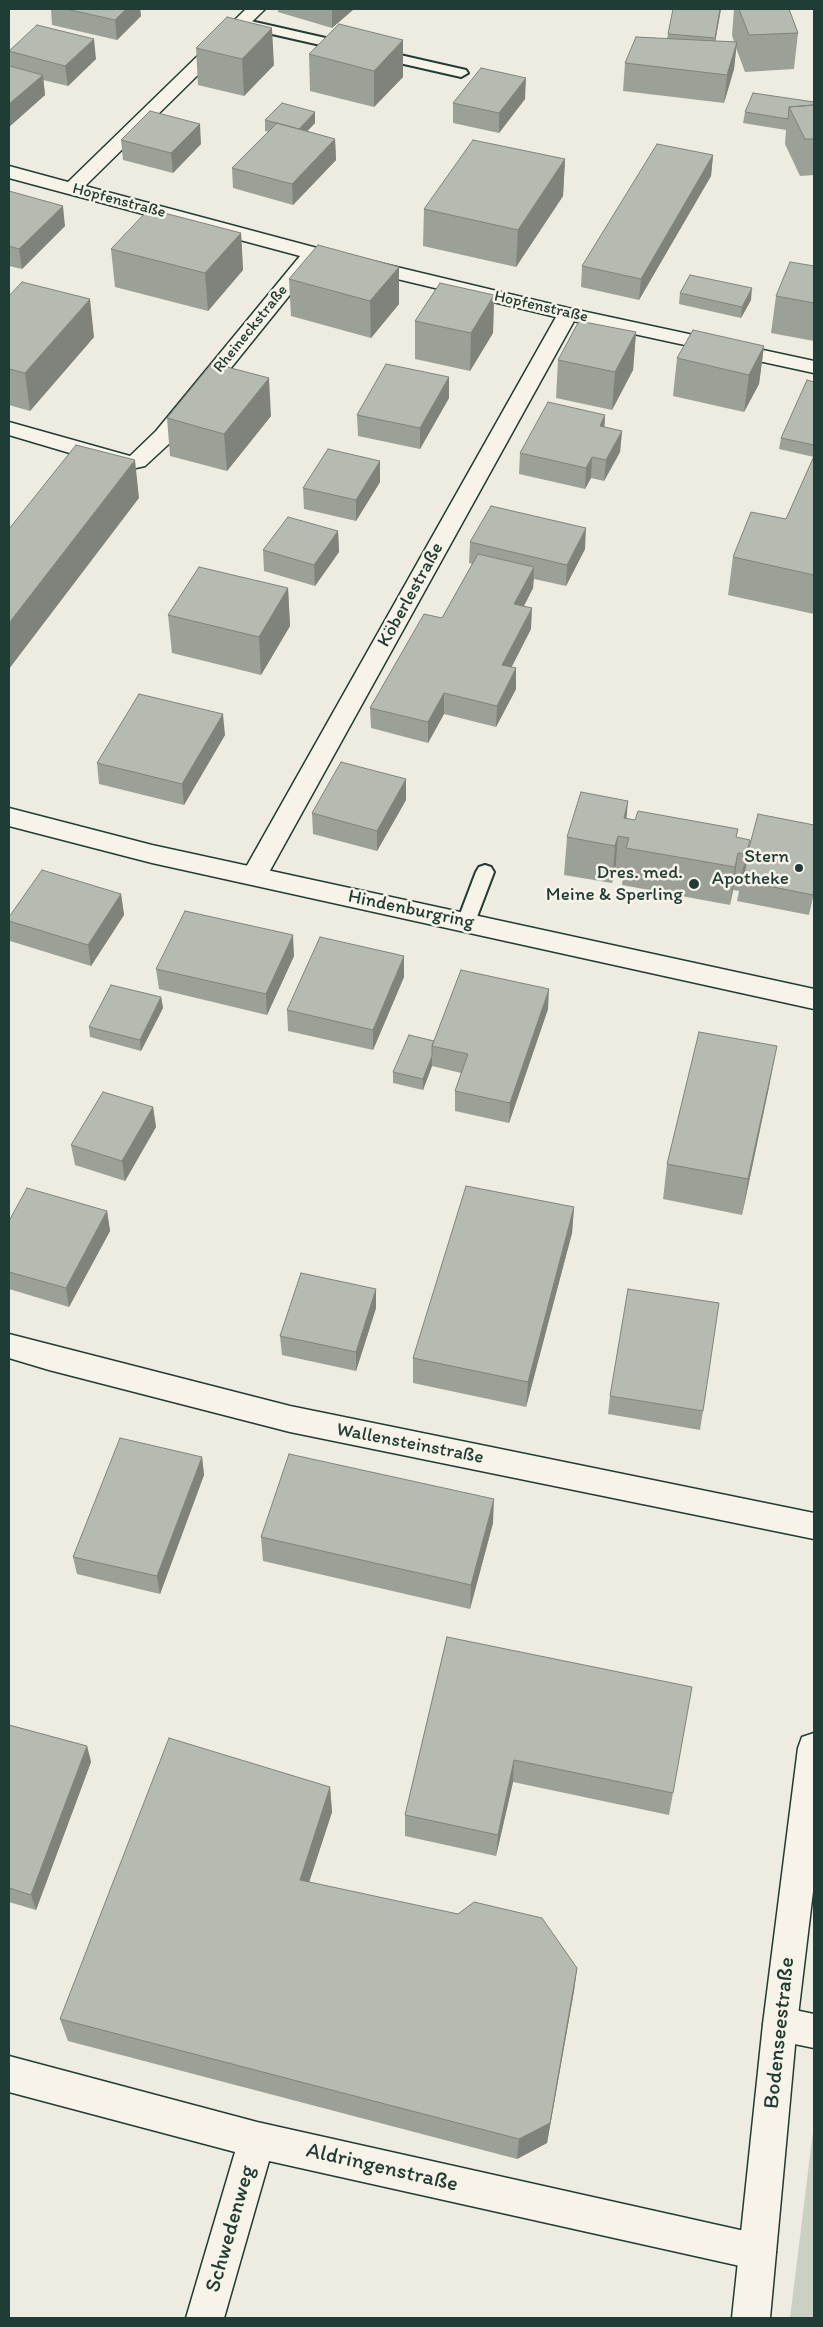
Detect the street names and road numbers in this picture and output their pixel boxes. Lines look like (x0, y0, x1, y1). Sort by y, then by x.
street label: Hopfenstraße (70, 179, 168, 223)
street label: Rheineckstraße (210, 281, 292, 377)
street label: Hopfenstraße (492, 287, 590, 327)
street label: Köberlestraße (373, 539, 449, 651)
street label: Hindenburgring (346, 886, 476, 934)
street label: Wallensteinstraße (334, 1419, 486, 1469)
street label: Bodenseestraße (759, 1956, 801, 2110)
street label: Aldringenstraße (303, 2138, 461, 2198)
street label: Schwedenweg (200, 2163, 262, 2295)

